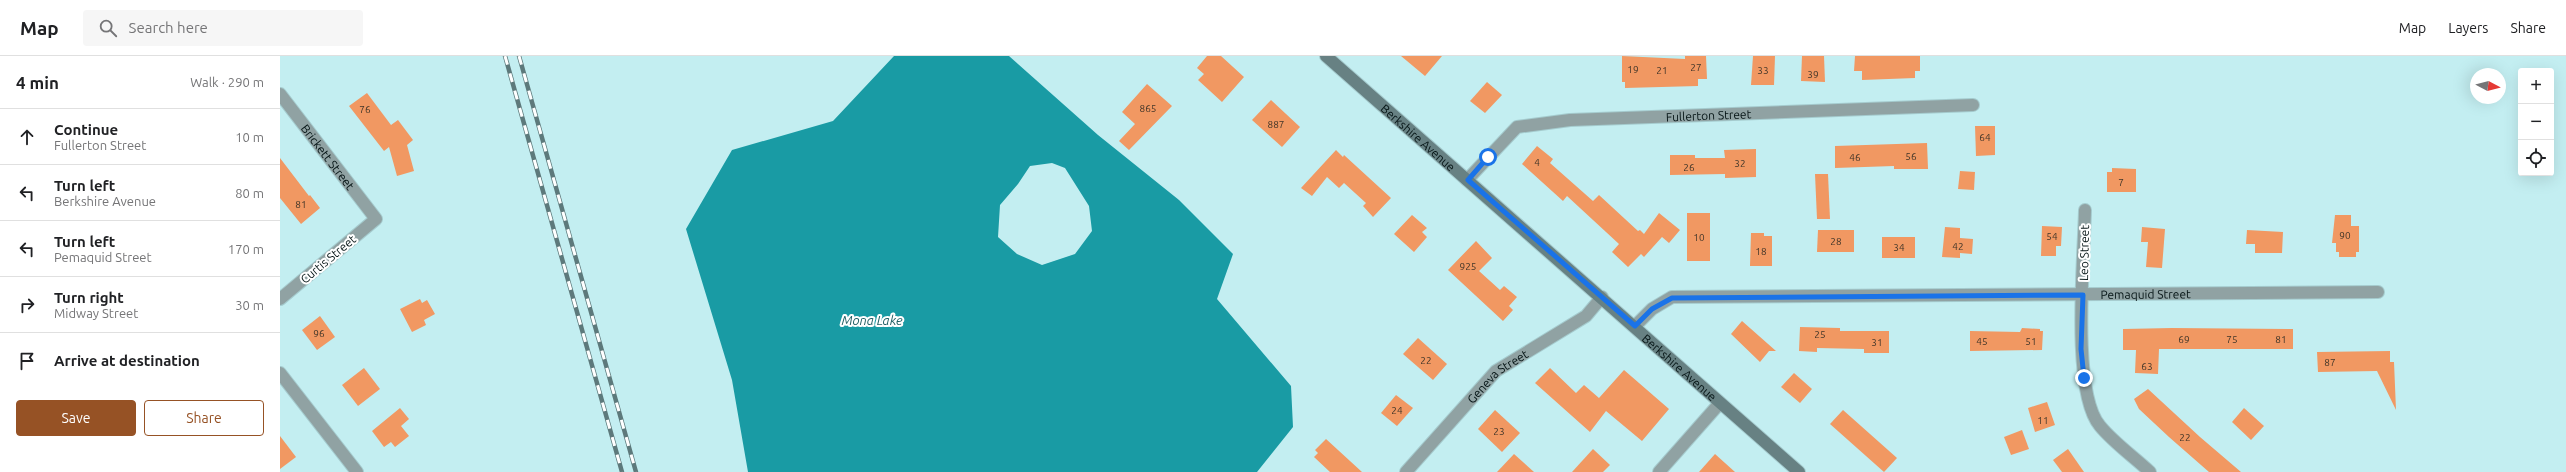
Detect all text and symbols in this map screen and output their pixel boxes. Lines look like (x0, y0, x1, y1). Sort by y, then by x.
search box (83, 10, 363, 46)
text: Map (20, 17, 59, 39)
icon: search (97, 17, 119, 39)
text: Search here (129, 19, 208, 36)
text: Map (2399, 20, 2426, 36)
text: Layers (2448, 20, 2488, 36)
text: Share (2510, 20, 2546, 36)
house number: 27 (1690, 62, 1702, 73)
house number: 19 (1627, 64, 1639, 75)
house number: 21 (1656, 65, 1668, 76)
house number: 33 (1757, 65, 1769, 76)
north arrow (2470, 68, 2506, 104)
map controls (2518, 68, 2554, 176)
button: + (2518, 68, 2554, 104)
house number: 39 (1807, 69, 1819, 80)
text: 4 min (16, 73, 59, 92)
text: Walk · 290 m (190, 75, 264, 89)
street label: Berkshire Avenue (1379, 101, 1458, 173)
house number: 865 (1140, 103, 1156, 114)
house number: 76 (359, 104, 371, 115)
button: − (2518, 104, 2554, 140)
street label: Fullerton Street (1666, 107, 1752, 123)
house number: 887 (1268, 119, 1284, 130)
text: Continue (54, 121, 118, 138)
street label: Brickett Street (299, 121, 357, 192)
icon: ahead (16, 126, 38, 148)
text: 10 m (235, 130, 264, 144)
house number: 64 (1979, 132, 1991, 143)
text: Fullerton Street (54, 138, 146, 152)
button: locate (2518, 140, 2554, 176)
route start (1479, 148, 1497, 166)
house number: 56 (1905, 151, 1917, 162)
house number: 46 (1849, 152, 1861, 163)
house number: 4 (1534, 157, 1540, 168)
house number: 32 (1734, 158, 1746, 169)
house number: 26 (1683, 162, 1695, 173)
text: Turn left (54, 177, 115, 194)
house number: 7 (2118, 177, 2124, 188)
icon: left (16, 182, 38, 204)
text: 80 m (235, 186, 264, 200)
text: Berkshire Avenue (54, 194, 156, 208)
house number: 81 (295, 199, 307, 210)
street label: Leo Street (2077, 225, 2091, 281)
house number: 90 (2339, 230, 2351, 241)
house number: 54 (2046, 231, 2058, 242)
street label: Curtis Street (298, 232, 358, 286)
house number: 10 (1693, 232, 1705, 243)
text: Turn left (54, 233, 115, 250)
house number: 28 (1830, 236, 1842, 247)
icon: left (16, 238, 38, 260)
house number: 42 (1952, 241, 1964, 252)
text: 170 m (228, 242, 264, 256)
house number: 34 (1893, 242, 1905, 253)
house number: 18 (1755, 246, 1767, 257)
text: Pemaquid Street (54, 250, 152, 264)
house number: 925 (1460, 261, 1476, 272)
street label: Pemaquid Street (2100, 287, 2191, 300)
text: Turn right (54, 289, 124, 306)
icon: right (16, 294, 38, 316)
text: 30 m (235, 298, 264, 312)
text: Midway Street (54, 306, 138, 320)
water label: Mona Lake (841, 313, 903, 327)
house number: 96 (313, 328, 325, 339)
house number: 25 (1814, 329, 1826, 340)
street label: Berkshire Avenue (1640, 331, 1719, 403)
house number: 69 (2178, 334, 2190, 345)
house number: 75 (2226, 334, 2238, 345)
house number: 81 (2275, 334, 2287, 345)
house number: 45 (1976, 336, 1988, 347)
house number: 51 (2025, 336, 2037, 347)
house number: 31 (1871, 337, 1883, 348)
street label: Geneva Street (1464, 347, 1530, 406)
icon: arrive (16, 350, 38, 372)
text: Arrive at destination (54, 352, 200, 369)
house number: 22 (1420, 355, 1432, 366)
house number: 87 (2324, 357, 2336, 368)
house number: 63 (2141, 361, 2153, 372)
route end (2075, 369, 2093, 387)
button: Save (16, 400, 136, 436)
button: Share (144, 400, 264, 436)
house number: 24 (1391, 405, 1403, 416)
house number: 11 (2037, 415, 2049, 426)
house number: 23 (1493, 426, 1505, 437)
house number: 22 (2179, 432, 2191, 443)

